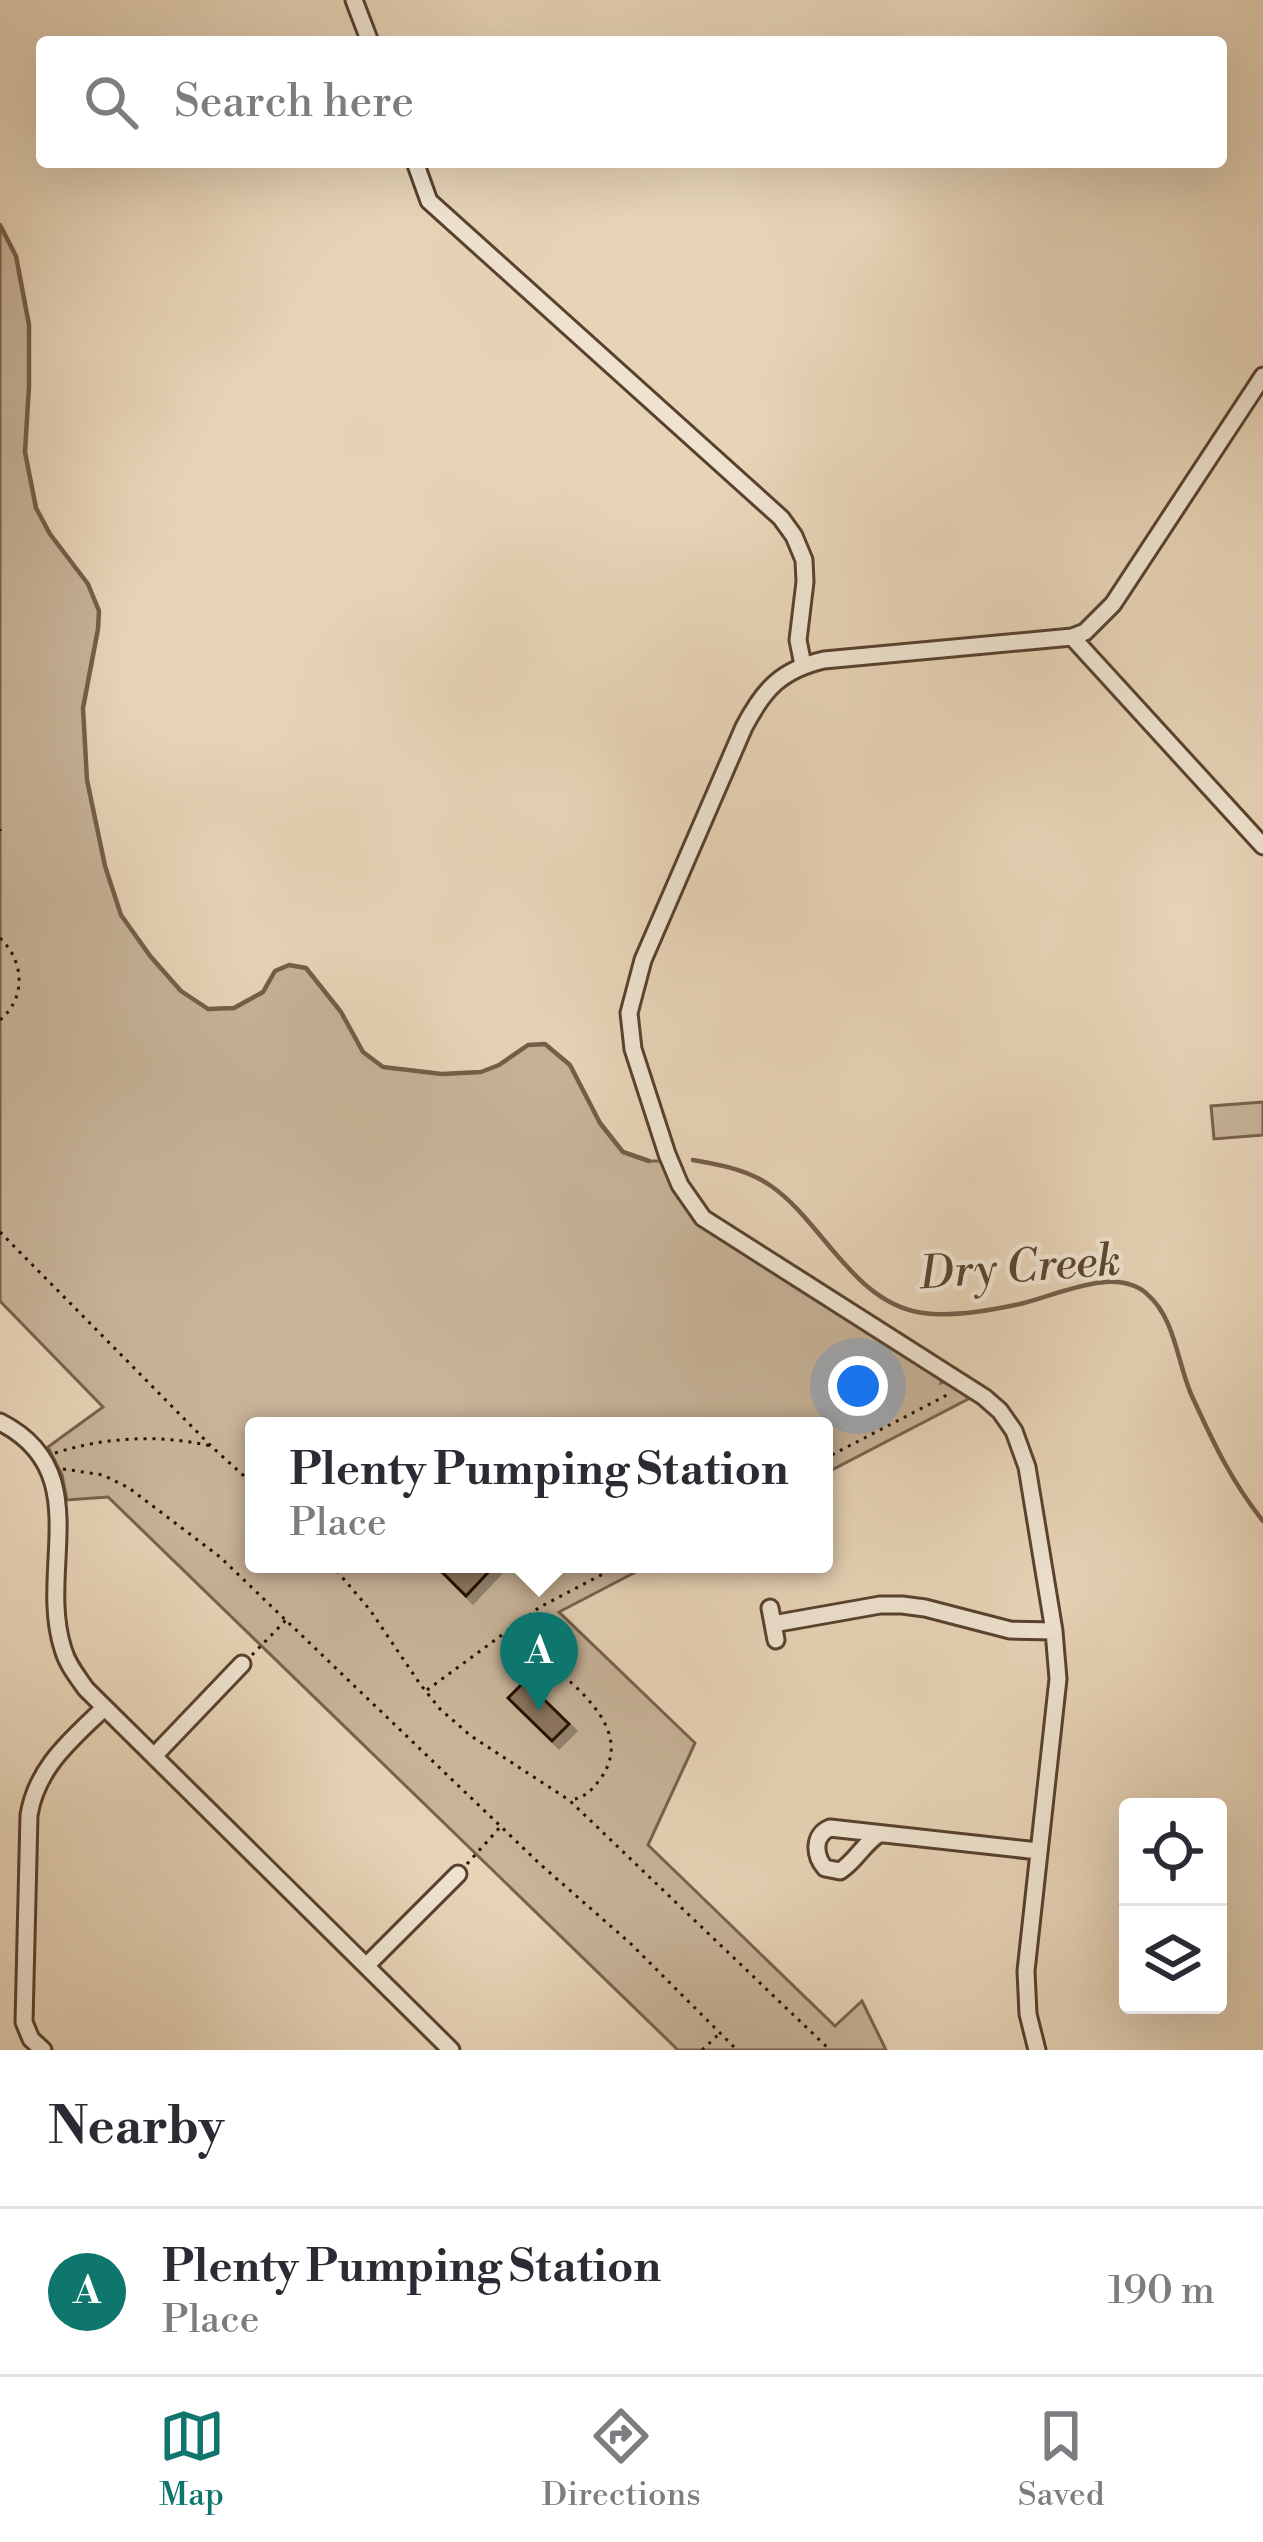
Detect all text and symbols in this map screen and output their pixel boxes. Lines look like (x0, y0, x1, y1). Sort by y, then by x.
search box (36, 36, 1227, 168)
icon: search (78, 69, 144, 135)
text: Search here (174, 74, 414, 131)
water label: Dry Creek (916, 1233, 1123, 1304)
your location (828, 1356, 888, 1416)
popup (245, 1417, 833, 1573)
text: Plenty Pumping Station (289, 1442, 789, 1499)
text: Place (289, 1499, 387, 1548)
pin: A (500, 1612, 578, 1711)
map controls (1119, 1798, 1227, 2014)
button: locate (1119, 1798, 1227, 1906)
button: layers (1119, 1906, 1227, 2014)
text: Nearby (48, 2096, 224, 2160)
text: Plenty Pumping Station (162, 2239, 661, 2296)
text: A (73, 2267, 101, 2316)
text: 190 m (1108, 2267, 1215, 2316)
text: Place (162, 2296, 259, 2345)
tab: Map (159, 2403, 225, 2516)
tab: Directions (542, 2403, 701, 2516)
tab: Saved (1018, 2403, 1104, 2516)

